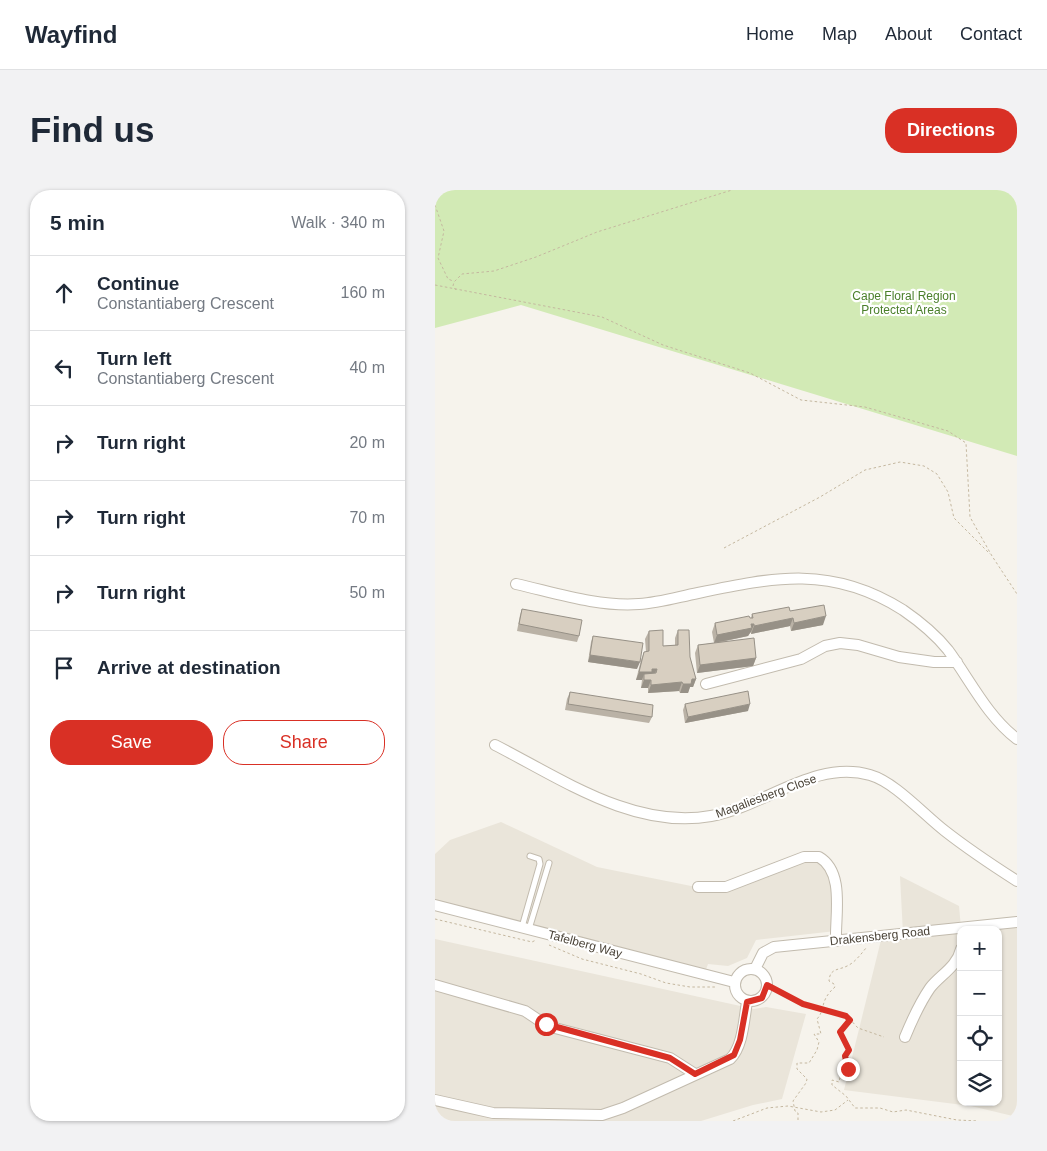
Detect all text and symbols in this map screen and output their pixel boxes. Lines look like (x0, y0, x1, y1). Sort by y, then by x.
text: Wayfind (25, 21, 117, 48)
text: Home (746, 24, 794, 44)
text: Map (822, 24, 857, 44)
text: About (885, 24, 932, 44)
text: Contact (960, 24, 1022, 44)
button: Directions (885, 108, 1017, 153)
text: Find us (30, 110, 154, 149)
text: 5 min (50, 211, 105, 234)
text: Walk · 340 m (291, 214, 385, 231)
text: Continue (97, 273, 179, 294)
icon: ahead (50, 279, 78, 307)
text: 160 m (341, 284, 385, 301)
park label: Cape Floral Region Protected Areas (852, 289, 956, 317)
text: Constantiaberg Crescent (97, 295, 274, 312)
text: Turn left (97, 348, 172, 369)
icon: left (50, 354, 78, 382)
text: 40 m (349, 359, 385, 376)
text: Constantiaberg Crescent (97, 370, 274, 387)
icon: right (50, 429, 78, 457)
text: Turn right (97, 432, 185, 453)
text: 20 m (349, 434, 385, 451)
icon: right (50, 504, 78, 532)
text: Turn right (97, 507, 185, 528)
text: 70 m (349, 509, 385, 526)
icon: right (50, 579, 78, 607)
text: Turn right (97, 582, 185, 603)
text: 50 m (349, 584, 385, 601)
icon: arrive (50, 654, 78, 682)
text: Arrive at destination (97, 657, 281, 678)
button: Save (50, 720, 213, 765)
button: Share (223, 720, 385, 765)
street label: Magaliesberg Close (714, 771, 819, 821)
street label: Drakensberg Road (829, 924, 931, 948)
map controls (957, 926, 1002, 1106)
button: + (957, 926, 1002, 971)
street label: Tafelberg Way (546, 927, 624, 961)
button: − (957, 971, 1002, 1016)
route start (535, 1013, 558, 1036)
button: locate (957, 1016, 1002, 1061)
route end (837, 1058, 860, 1081)
button: layers (957, 1061, 1002, 1106)

